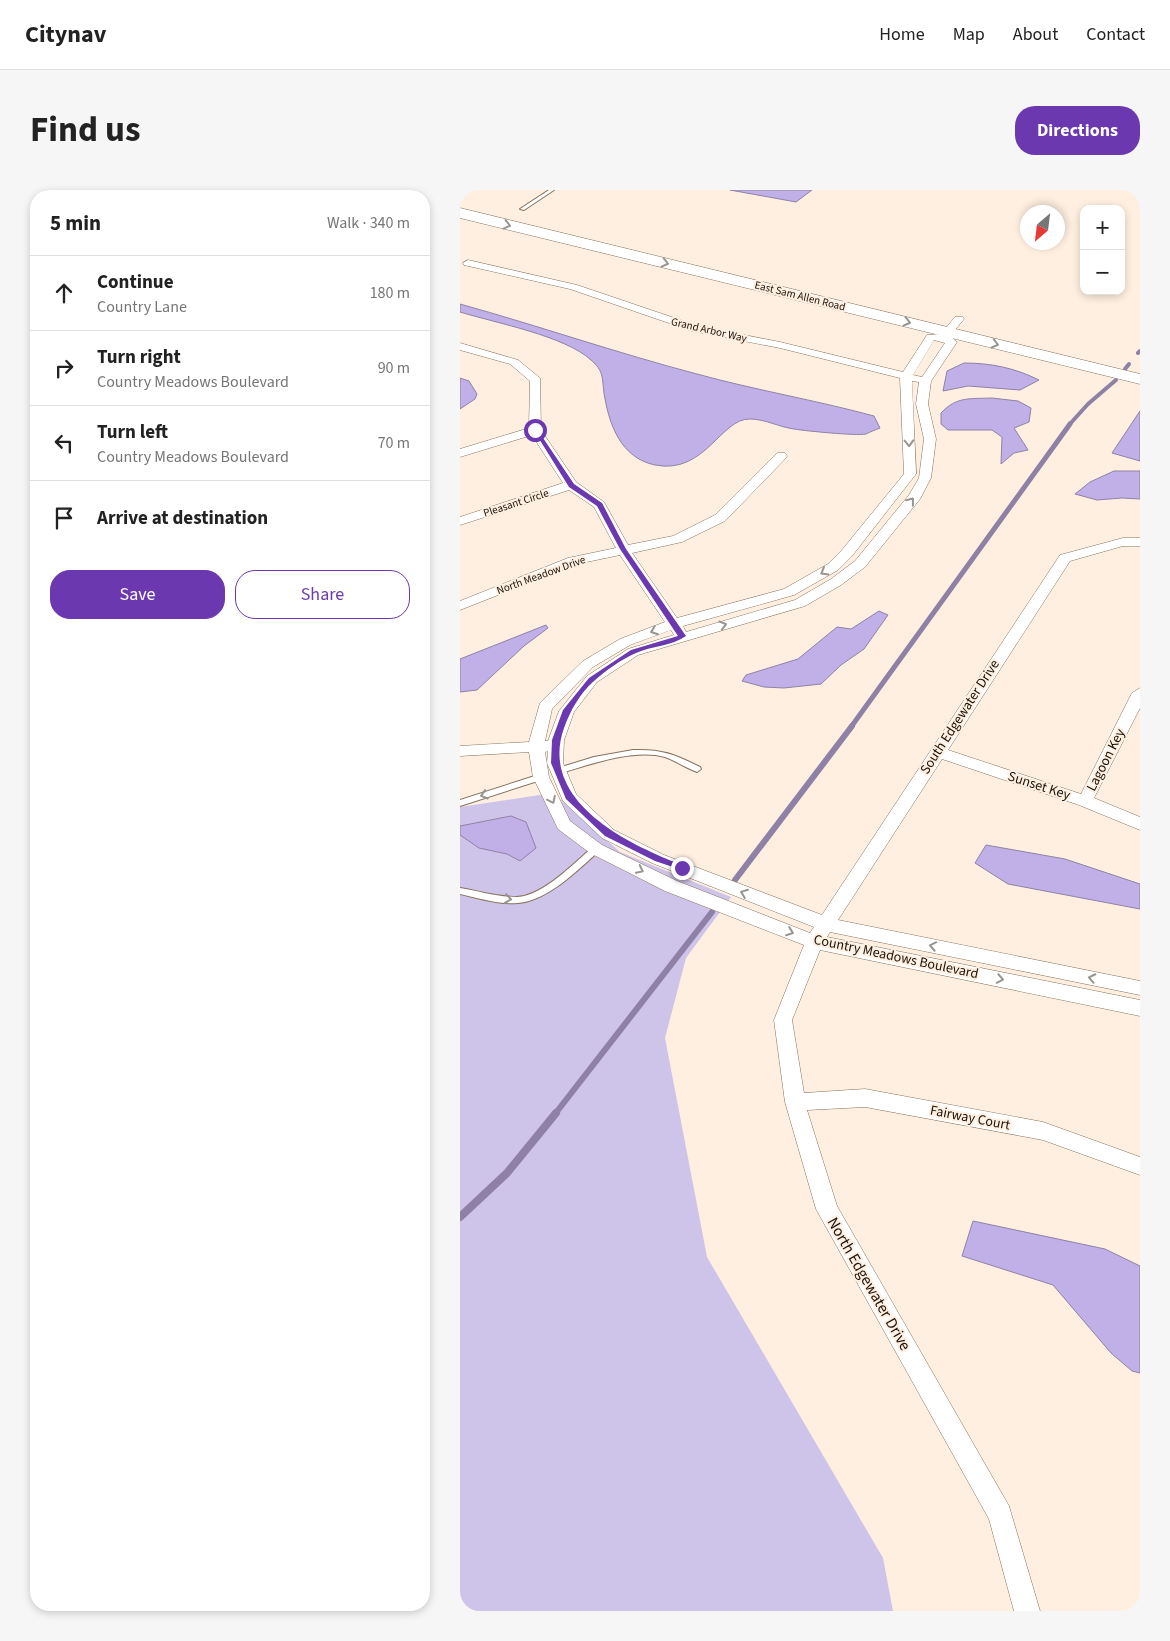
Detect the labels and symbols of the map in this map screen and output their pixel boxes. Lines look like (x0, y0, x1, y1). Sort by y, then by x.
north arrow (1020, 205, 1065, 250)
one-way arrow (503, 219, 512, 230)
one-way arrow (661, 257, 670, 268)
street label: East Sam Allen Road (753, 277, 847, 315)
street label: Grand Arbor Way (670, 314, 748, 346)
one-way arrow (903, 316, 912, 327)
one-way arrow (990, 338, 999, 349)
route start (524, 419, 547, 442)
one-way arrow (904, 440, 915, 448)
street label: Pleasant Circle (481, 485, 551, 521)
one-way arrow (905, 498, 913, 507)
street label: North Meadow Drive (494, 552, 588, 598)
one-way arrow (820, 566, 829, 576)
one-way arrow (719, 620, 728, 631)
one-way arrow (651, 625, 659, 635)
street label: South Edgewater Drive (915, 656, 1005, 778)
street label: Lagoon Key (1082, 725, 1131, 795)
street label: Sunset Key (1005, 767, 1073, 806)
one-way arrow (480, 790, 488, 800)
one-way arrow (546, 795, 556, 804)
route end (671, 857, 694, 880)
one-way arrow (635, 864, 644, 874)
one-way arrow (740, 888, 748, 898)
one-way arrow (504, 893, 513, 903)
one-way arrow (785, 926, 794, 936)
street label: Country Meadows Boulevard (812, 930, 980, 984)
one-way arrow (929, 941, 937, 952)
one-way arrow (995, 973, 1004, 983)
one-way arrow (1088, 974, 1097, 984)
street label: Fairway Court (928, 1100, 1012, 1136)
street label: North Edgewater Drive (822, 1213, 916, 1355)

